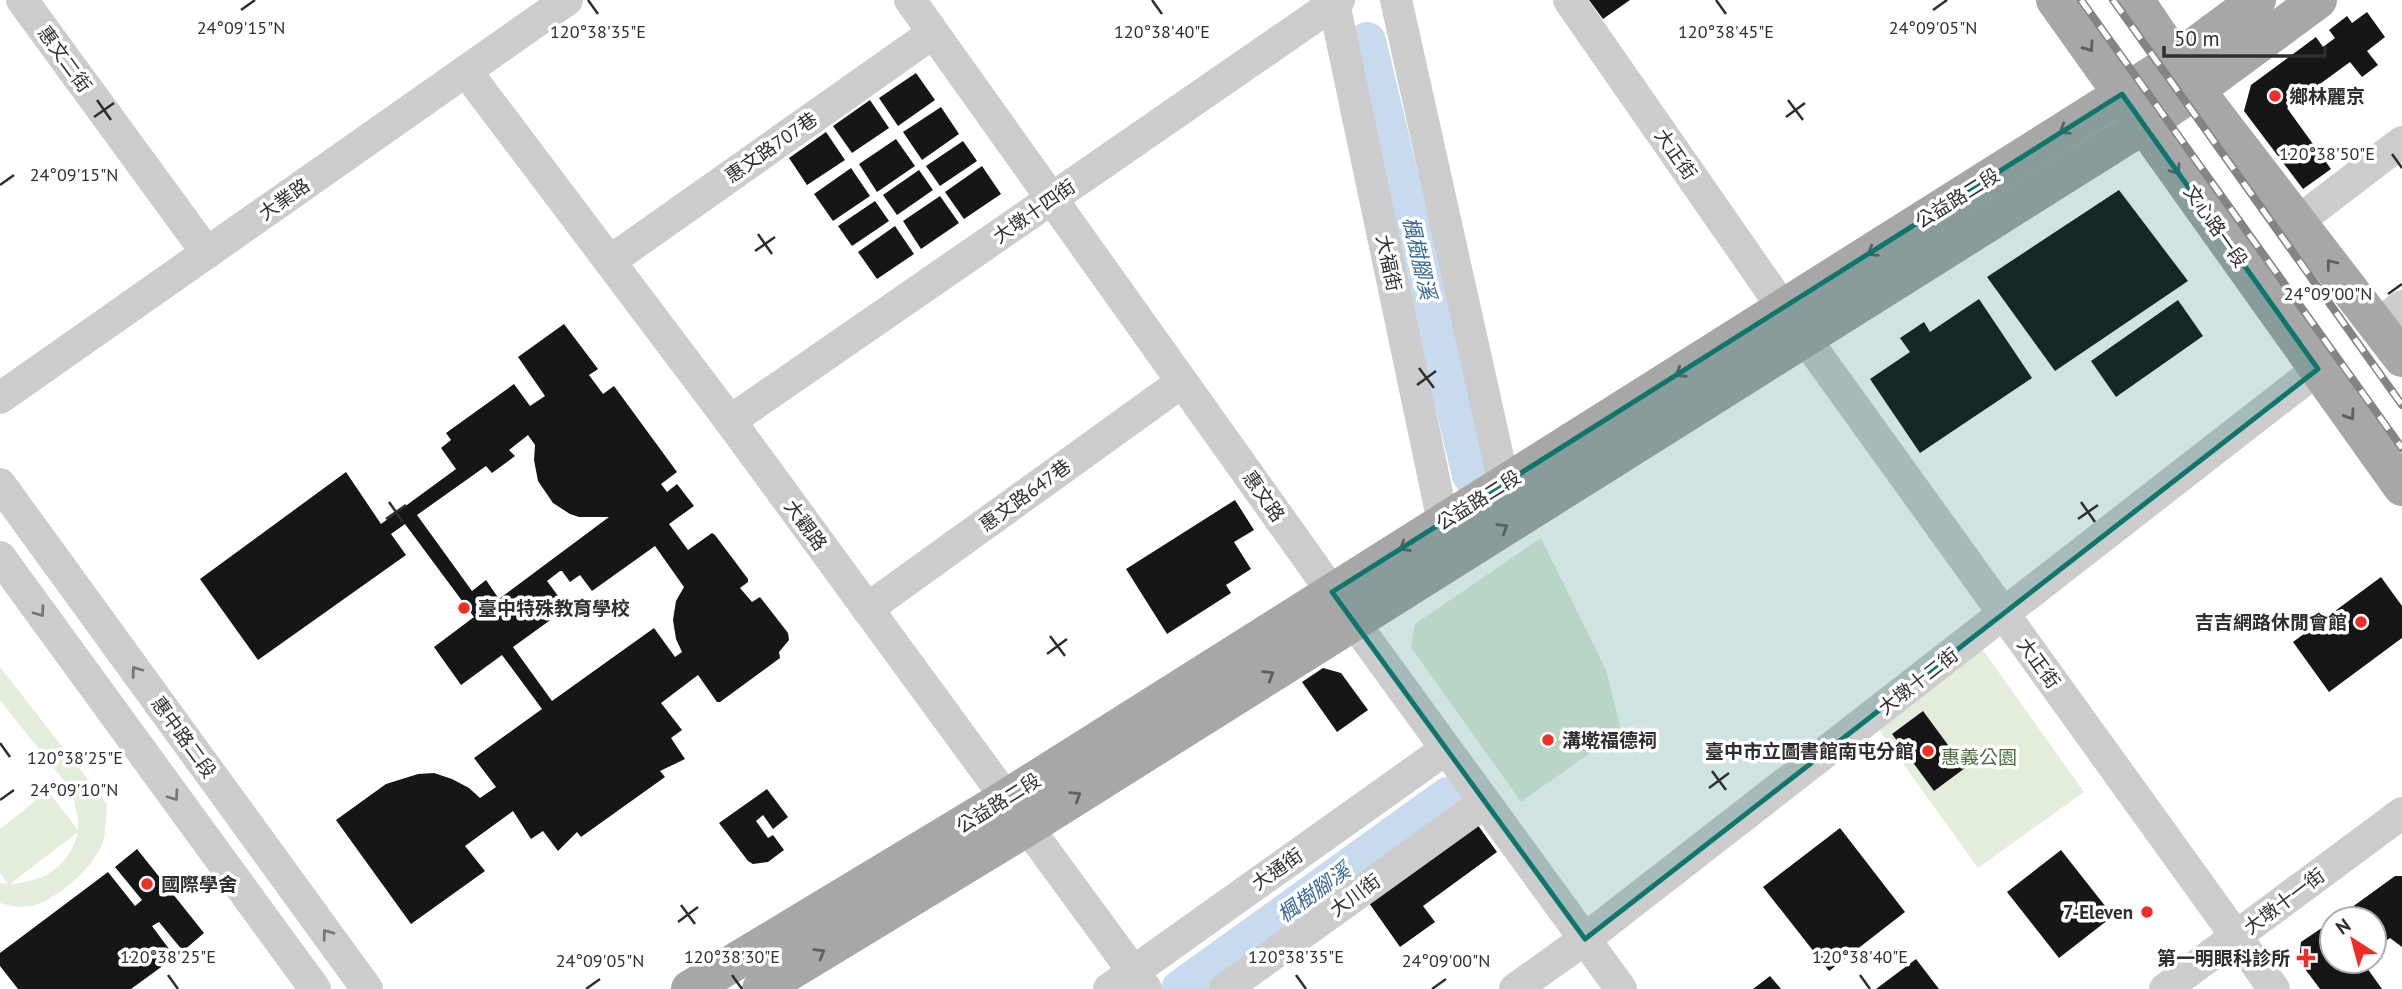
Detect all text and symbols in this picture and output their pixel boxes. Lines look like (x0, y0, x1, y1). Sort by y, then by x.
scale bar (2164, 14, 2325, 58)
text: 24°09'15"N (197, 16, 285, 39)
text: 24°09'05"N (1889, 16, 1977, 39)
text: 120°38'35"E (550, 20, 646, 43)
text: 120°38'40"E (1114, 20, 1210, 43)
text: 120°38'45"E (1678, 20, 1774, 43)
street label: 惠文二街 (33, 21, 97, 97)
text: 50 m (2174, 25, 2220, 52)
one-way arrow (2080, 39, 2093, 52)
place label: 鄉林麗京 (2289, 84, 2365, 108)
marker: 鄉林麗京 (2267, 88, 2283, 104)
street label: 惠文路707巷 (720, 106, 822, 188)
one-way arrow (2059, 122, 2072, 135)
street label: 大正街 (1650, 124, 1702, 184)
text: 120°38'50"E (2279, 142, 2375, 165)
one-way arrow (2168, 162, 2180, 175)
text: 24°09'15"N (30, 163, 118, 186)
street label: 公益路二段 (1910, 163, 2004, 233)
street label: 大業路 (254, 173, 314, 225)
street label: 大墩十四街 (988, 174, 1080, 248)
street label: 文心路一段 (2179, 180, 2253, 272)
water label: 楓樹腳溪 (1397, 214, 1443, 305)
street label: 大福街 (1371, 233, 1407, 293)
one-way arrow (1867, 243, 1880, 256)
one-way arrow (2327, 260, 2339, 273)
text: 24°09'00"N (2284, 282, 2372, 305)
one-way arrow (1674, 365, 1687, 378)
one-way arrow (2342, 407, 2355, 420)
street label: 惠文路647巷 (975, 454, 1075, 536)
street label: 公益路二段 (1431, 465, 1525, 535)
street label: 惠文路 (1238, 466, 1290, 526)
street label: 大觀路 (780, 495, 832, 555)
one-way arrow (1495, 523, 1508, 536)
one-way arrow (1399, 538, 1412, 551)
place label: 臺中特殊教育學校 (478, 596, 630, 620)
marker: 臺中特殊教育學校 (456, 600, 472, 616)
one-way arrow (32, 604, 44, 617)
place label: 吉吉網路休閒會館 (2195, 610, 2347, 634)
marker: 吉吉網路休閒會館 (2353, 614, 2369, 630)
street label: 大正街 (2013, 633, 2065, 693)
street label: 大墩十二街 (1873, 642, 1963, 720)
one-way arrow (131, 666, 144, 679)
one-way arrow (1261, 671, 1274, 684)
street label: 惠中路二段 (146, 692, 222, 782)
place label: 溝墘福德祠 (1562, 728, 1657, 752)
marker: 溝墘福德祠 (1540, 732, 1556, 748)
place label: 臺中市立圖書館南屯分館 (1705, 739, 1914, 763)
marker: 臺中市立圖書館南屯分館 (1920, 743, 1936, 759)
park label: 惠義公園 (1941, 745, 2017, 769)
text: 120°38'25"E (27, 746, 123, 769)
street label: 公益路二段 (951, 768, 1045, 838)
text: 24°09'10"N (30, 778, 118, 801)
one-way arrow (166, 788, 179, 801)
one-way arrow (1069, 791, 1082, 804)
street label: 大通街 (1247, 843, 1307, 895)
water label: 楓樹腳溪 (1272, 855, 1358, 928)
street label: 大墩十一街 (2239, 863, 2329, 939)
street label: 大川街 (1325, 869, 1385, 921)
place label: 國際學舍 (161, 872, 237, 896)
marker: 國際學舍 (139, 876, 155, 892)
place label: 7-Eleven (2063, 900, 2133, 924)
marker: 7-Eleven (2139, 904, 2155, 920)
north arrow (2318, 905, 2388, 975)
text: N (2331, 913, 2355, 940)
one-way arrow (323, 929, 335, 942)
text: 120°38'25"E (120, 945, 216, 968)
text: 120°38'30"E (684, 945, 780, 968)
text: 120°38'35"E (1248, 945, 1344, 968)
text: 120°38'40"E (1812, 945, 1908, 968)
place label: 第一明眼科診所 (2157, 946, 2290, 970)
marker: 第一明眼科診所 (2296, 948, 2316, 968)
text: 24°09'05"N (556, 949, 644, 972)
one-way arrow (812, 949, 825, 962)
text: 24°09'00"N (1402, 949, 1490, 972)

